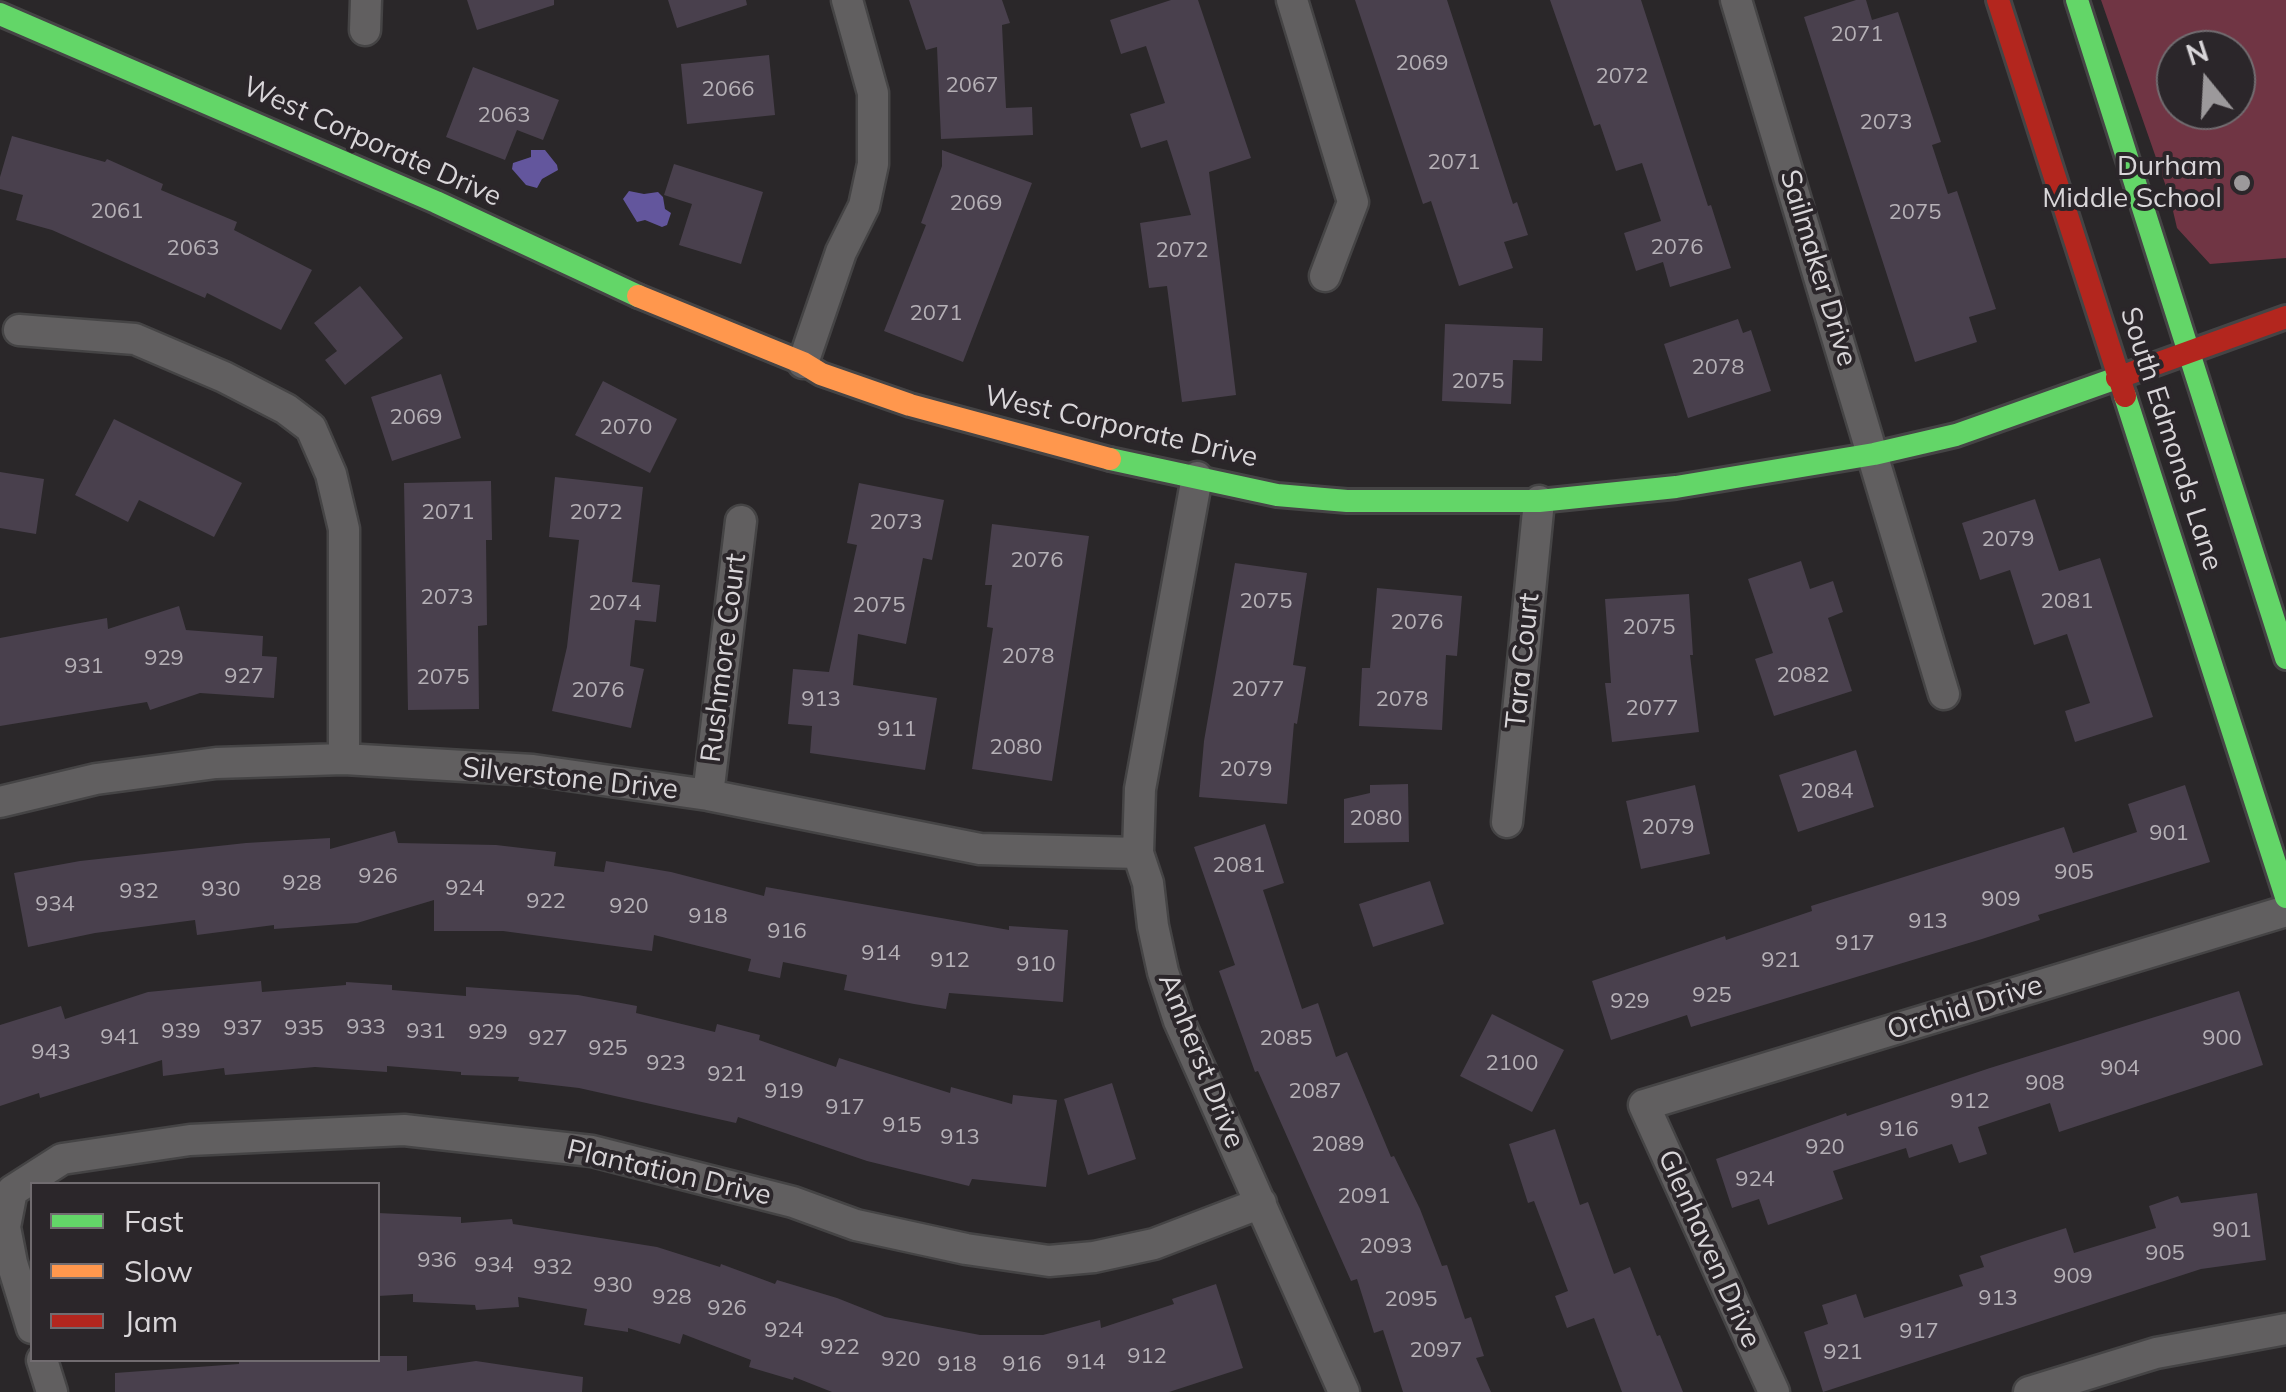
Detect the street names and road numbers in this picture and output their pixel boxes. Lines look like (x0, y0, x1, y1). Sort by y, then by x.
street label: West Corporate Drive (238, 70, 506, 214)
street label: Sailmaker Drive (1772, 166, 1864, 370)
street label: South Edmonds Lane (2113, 303, 2229, 575)
street label: West Corporate Drive (981, 379, 1261, 475)
street label: Rushmore Court (695, 552, 753, 764)
street label: Tara Court (1499, 591, 1547, 731)
street label: Silverstone Drive (461, 751, 679, 807)
street label: Amherst Drive (1151, 969, 1251, 1153)
street label: Orchid Drive (1883, 969, 2047, 1047)
street label: Plantation Drive (564, 1133, 774, 1213)
street label: Glenhaven Drive (1650, 1145, 1768, 1353)

